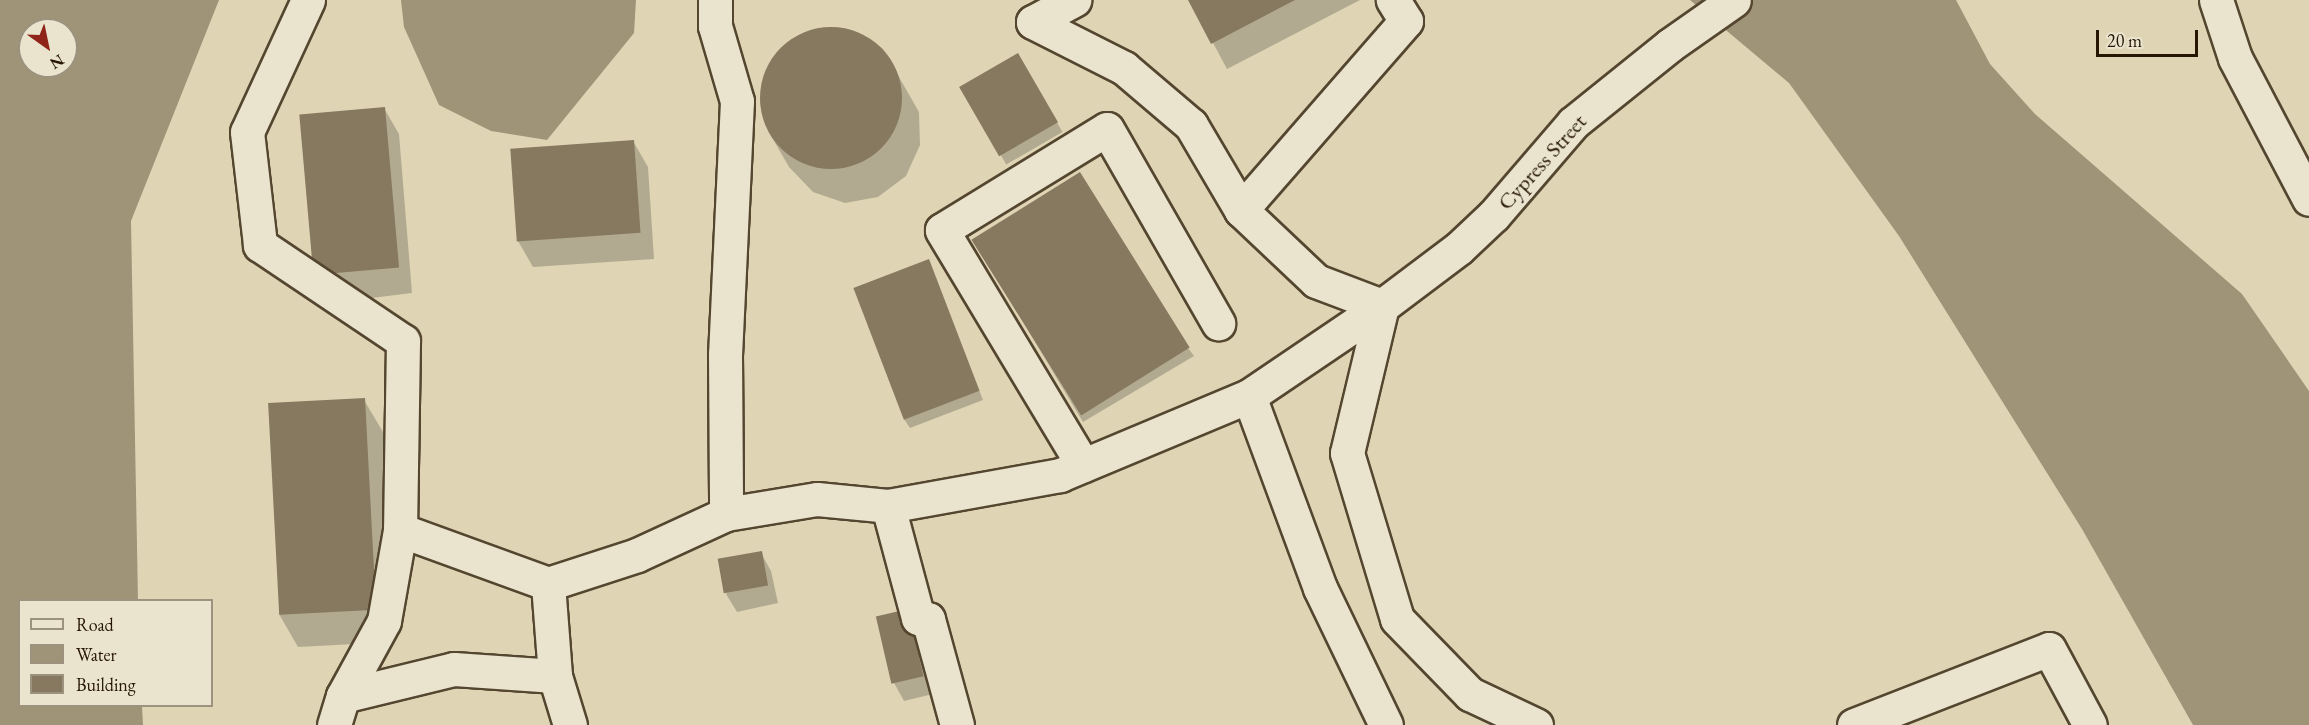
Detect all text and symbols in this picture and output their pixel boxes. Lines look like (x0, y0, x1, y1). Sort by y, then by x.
north arrow (18, 18, 78, 78)
scale bar (2099, 18, 2201, 56)
text: 20 m (2107, 29, 2142, 52)
text: N (46, 50, 68, 74)
street label: Cypress Street (1492, 109, 1592, 215)
legend (18, 599, 213, 707)
text: Road (76, 613, 114, 636)
text: Water (76, 643, 117, 666)
text: Building (76, 673, 136, 696)

